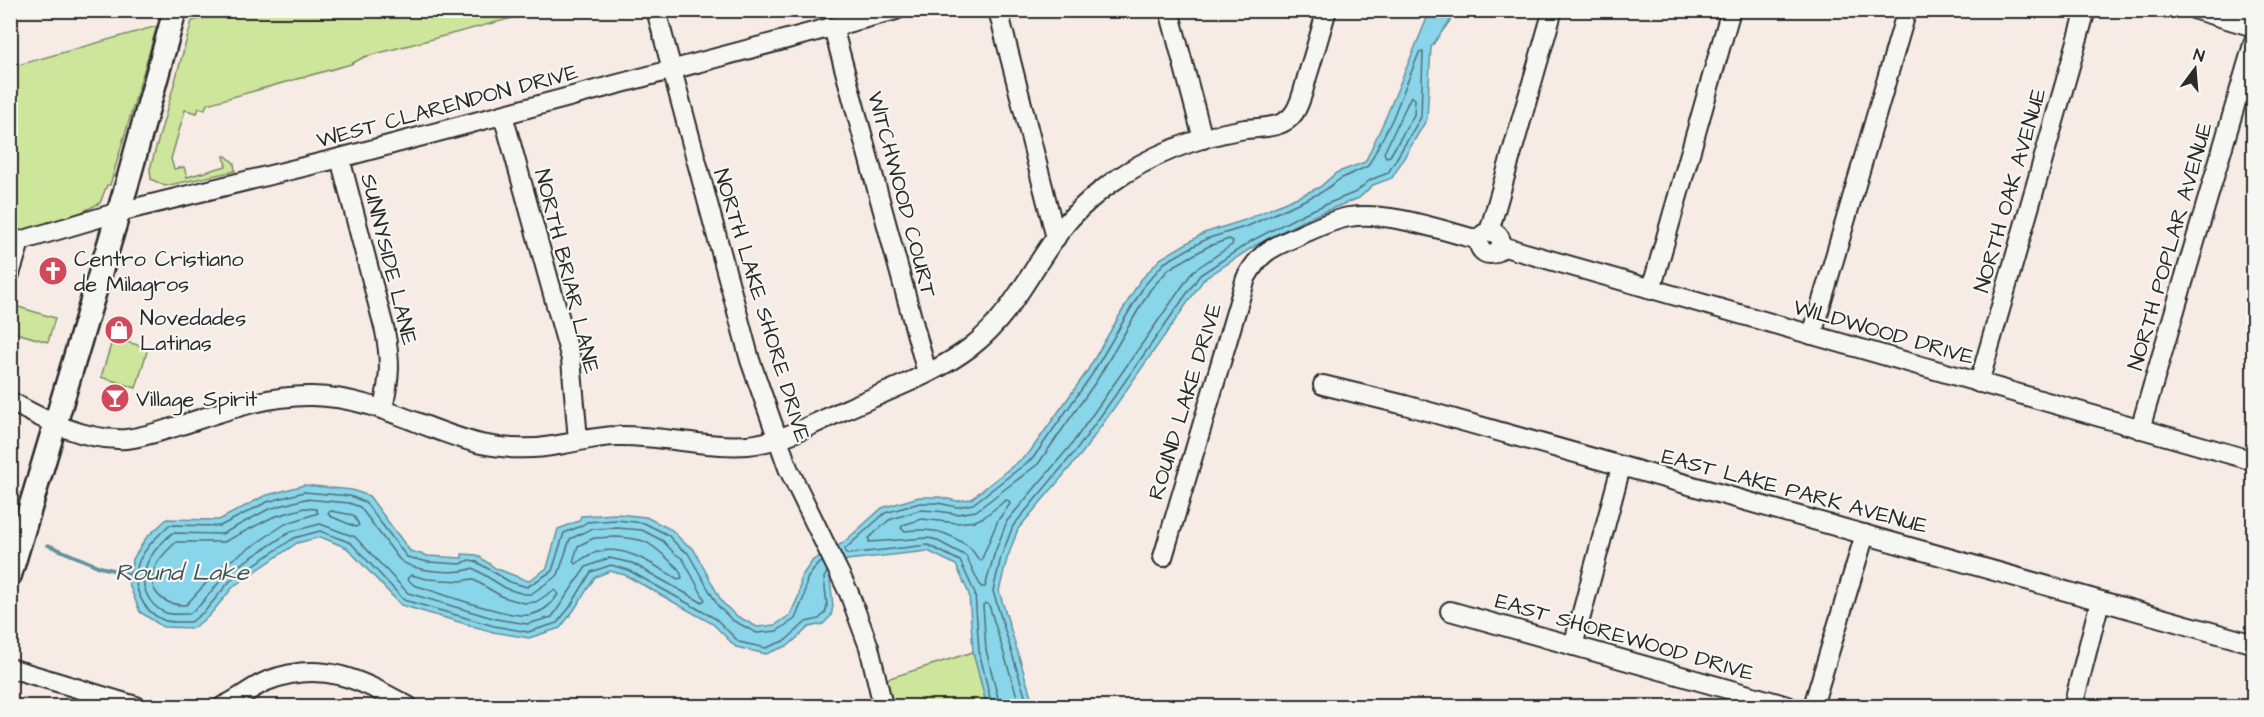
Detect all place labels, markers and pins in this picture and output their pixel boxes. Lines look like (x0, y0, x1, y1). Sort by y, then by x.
place label: Centro Cristiano de Milagros (74, 244, 244, 301)
church icon: Centro Cristiano de Milagros (37, 255, 69, 287)
place label: Novedades Latinas (140, 303, 246, 359)
shop icon: Novedades Latinas (103, 314, 135, 346)
bar icon: Village Spirit (99, 382, 131, 414)
place label: Village Spirit (136, 384, 257, 416)

